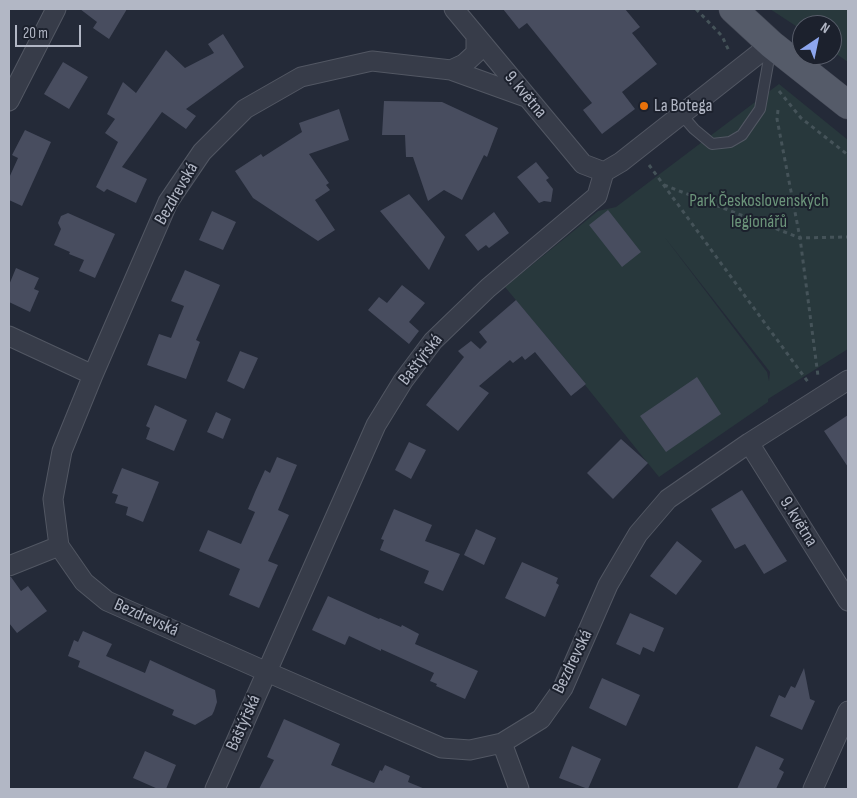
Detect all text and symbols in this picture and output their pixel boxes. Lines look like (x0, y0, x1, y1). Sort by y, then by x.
scale bar (18, 15, 84, 47)
north arrow (792, 15, 842, 65)
text: N (817, 19, 833, 37)
text: 20 m (23, 24, 48, 43)
street label: 9. května (499, 67, 551, 123)
place label: La Botega (654, 95, 712, 117)
marker: La Botega (638, 100, 650, 112)
street label: Bezdrevská (151, 159, 203, 229)
park label: Park Československých legionářů (689, 190, 829, 232)
street label: Baštýřská (394, 330, 448, 390)
street label: 9. května (774, 493, 822, 551)
street label: Bezdrevská (110, 594, 182, 642)
street label: Bezdrevská (548, 627, 598, 697)
street label: Baštýřská (222, 692, 266, 754)

